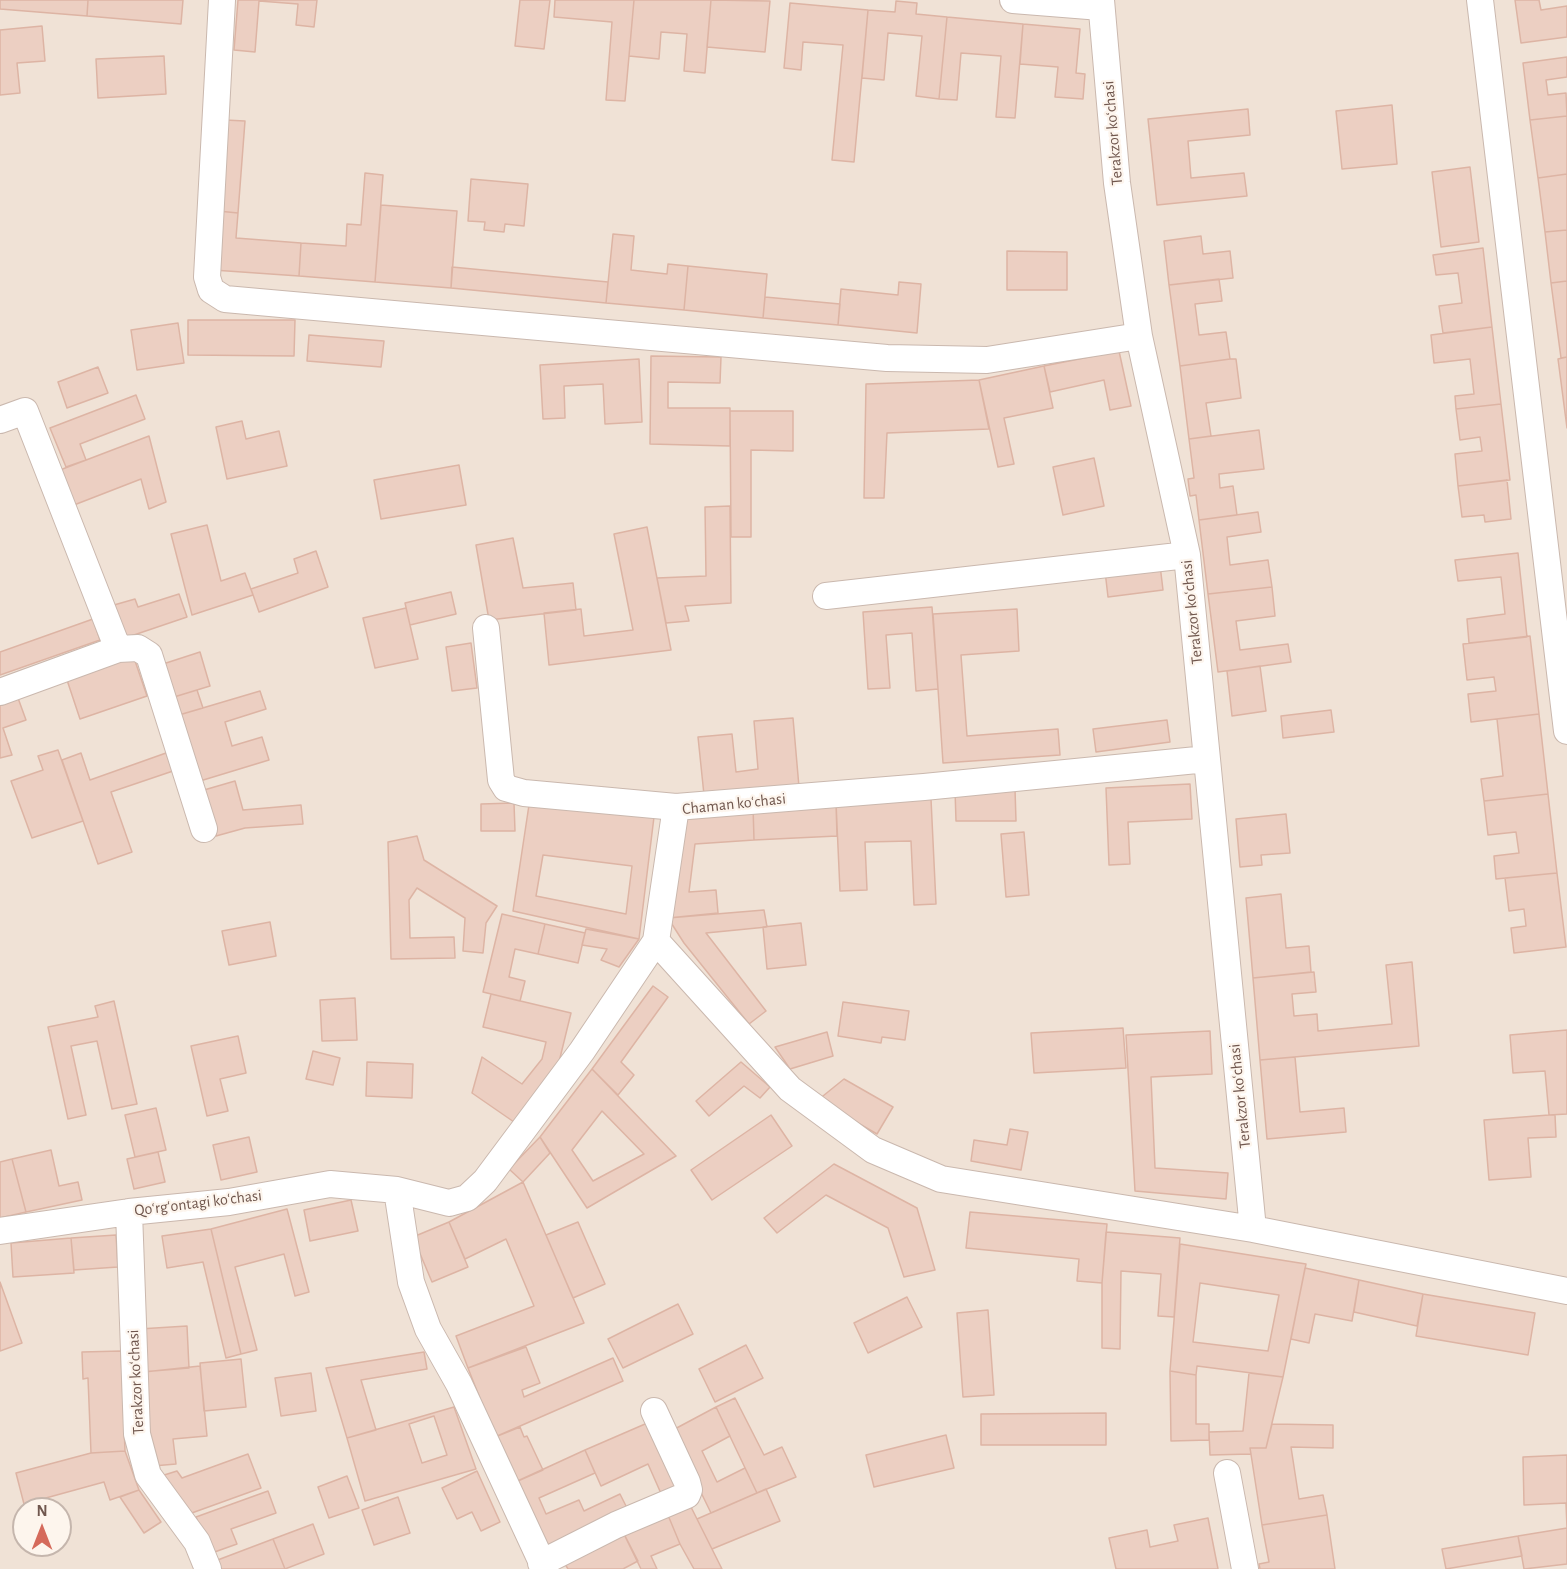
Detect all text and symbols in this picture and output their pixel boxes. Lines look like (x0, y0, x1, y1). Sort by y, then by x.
street label: Terakzor koʻchasi (1099, 80, 1127, 186)
street label: Terakzor koʻchasi (1177, 559, 1207, 665)
street label: Chaman koʻchasi (681, 789, 787, 819)
street label: Terakzor koʻchasi (1225, 1043, 1255, 1149)
street label: Qoʻrgʻontagi koʻchasi (133, 1186, 263, 1220)
street label: Terakzor koʻchasi (124, 1329, 148, 1435)
north arrow (12, 1497, 72, 1557)
text: N (36, 1503, 48, 1519)

